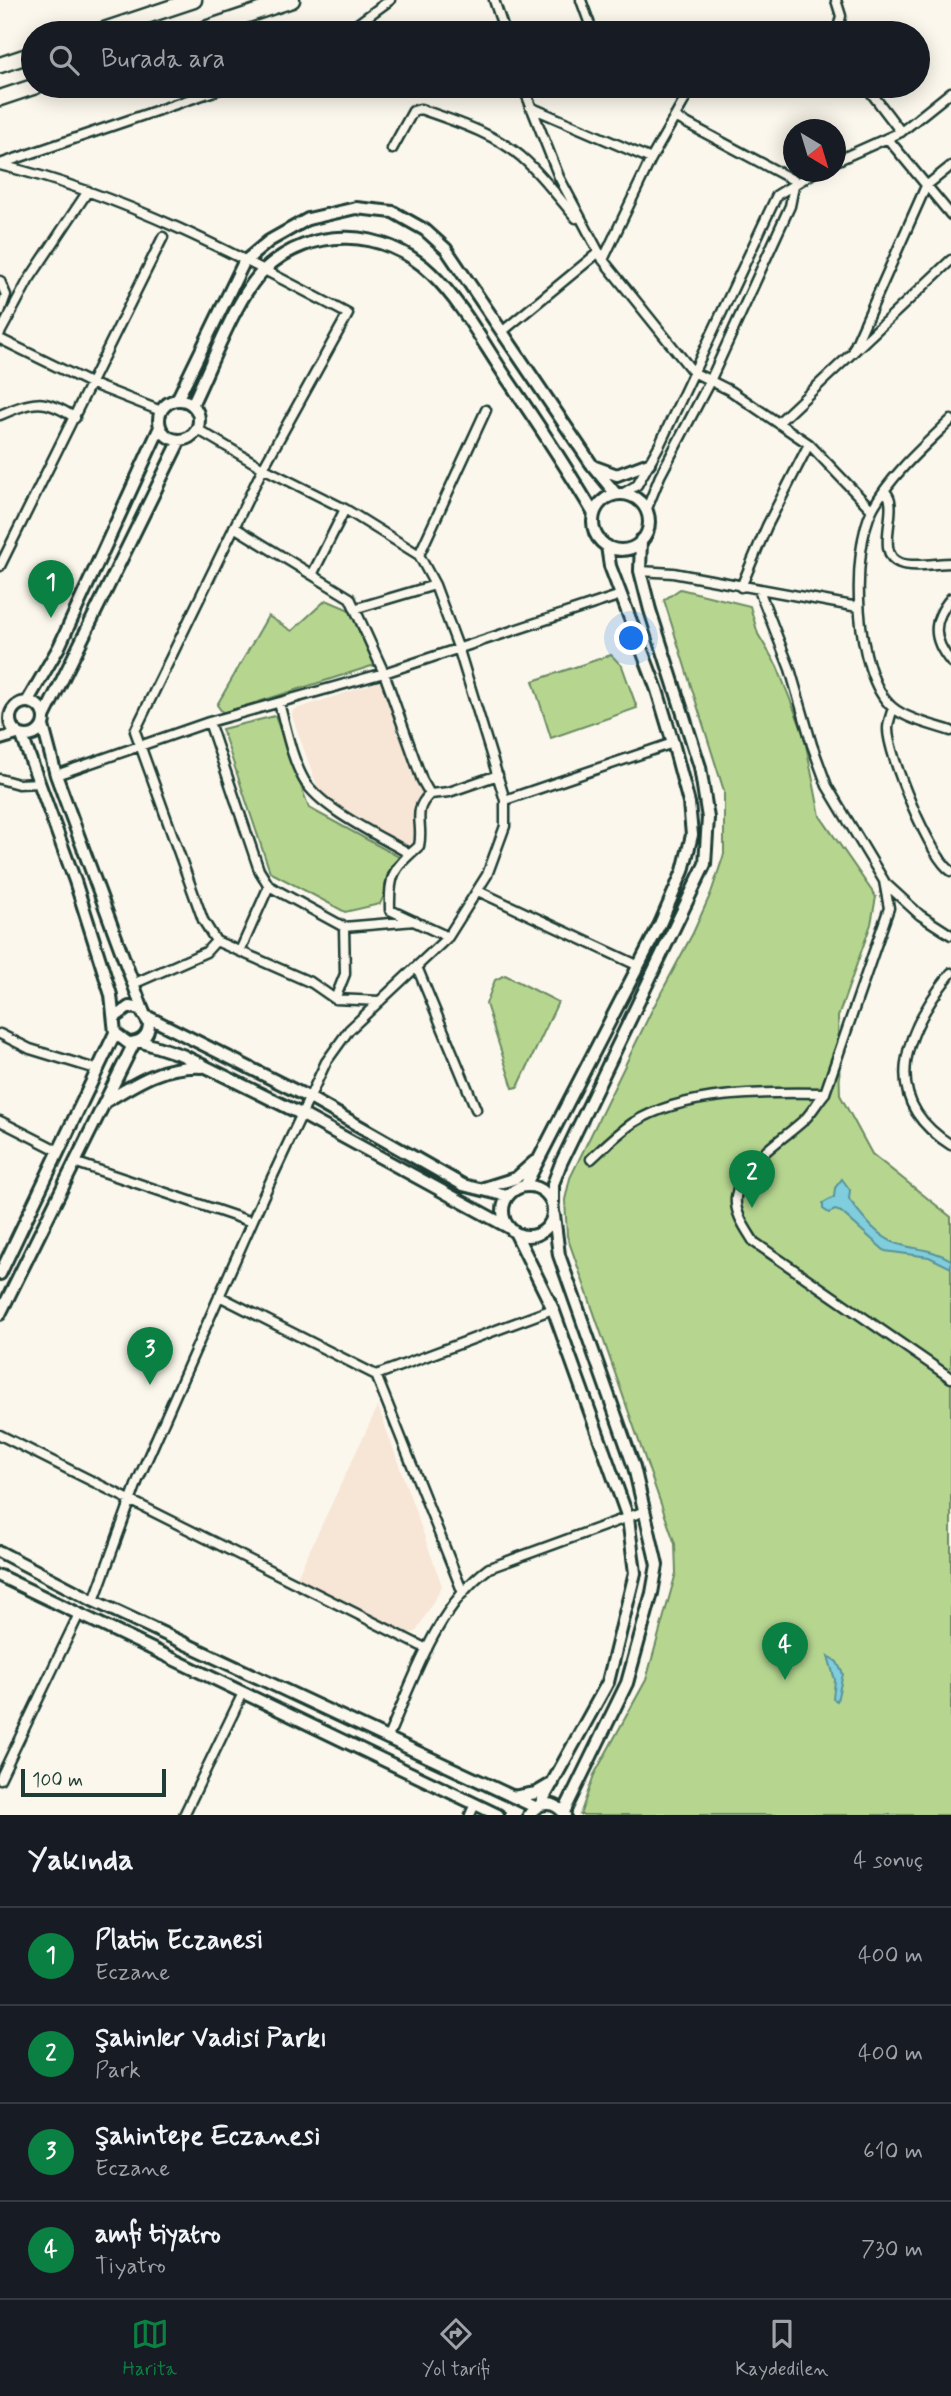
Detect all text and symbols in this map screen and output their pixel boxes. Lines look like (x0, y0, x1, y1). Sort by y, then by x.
search box (21, 21, 930, 98)
icon: search (45, 41, 83, 79)
text: Burada ara (101, 43, 225, 77)
north arrow (783, 119, 846, 182)
pin: 1 (28, 560, 74, 618)
your location (614, 621, 648, 655)
pin: 2 (729, 1150, 775, 1208)
pin: 3 (127, 1327, 173, 1385)
pin: 4 (762, 1622, 808, 1680)
scale bar (21, 1766, 166, 1798)
text: 100 m (32, 1768, 83, 1793)
text: Yakında (28, 1841, 134, 1880)
text: 4 sonuç (853, 1846, 923, 1876)
text: Platin Eczanesi (95, 1924, 264, 1958)
text: 1 (46, 1941, 56, 1971)
text: 400 m (858, 1941, 923, 1971)
text: Eczane (95, 1958, 170, 1988)
text: Şahinler Vadisi Parkı (95, 2022, 327, 2056)
text: 2 (45, 2039, 57, 2069)
text: 400 m (858, 2039, 923, 2069)
text: Park (95, 2056, 141, 2086)
text: Şahintepe Eczanesi (95, 2120, 320, 2154)
text: 3 (46, 2137, 56, 2167)
text: 610 m (863, 2137, 923, 2167)
text: Eczane (95, 2154, 170, 2184)
text: amfi tiyatro (95, 2218, 221, 2252)
text: 4 (44, 2235, 58, 2265)
text: 730 m (861, 2235, 923, 2265)
text: Tiyatro (95, 2252, 166, 2282)
tab: Harita (123, 2315, 177, 2382)
tab: Yol tarifi (422, 2315, 490, 2382)
tab: Kaydedilen (735, 2315, 828, 2382)

